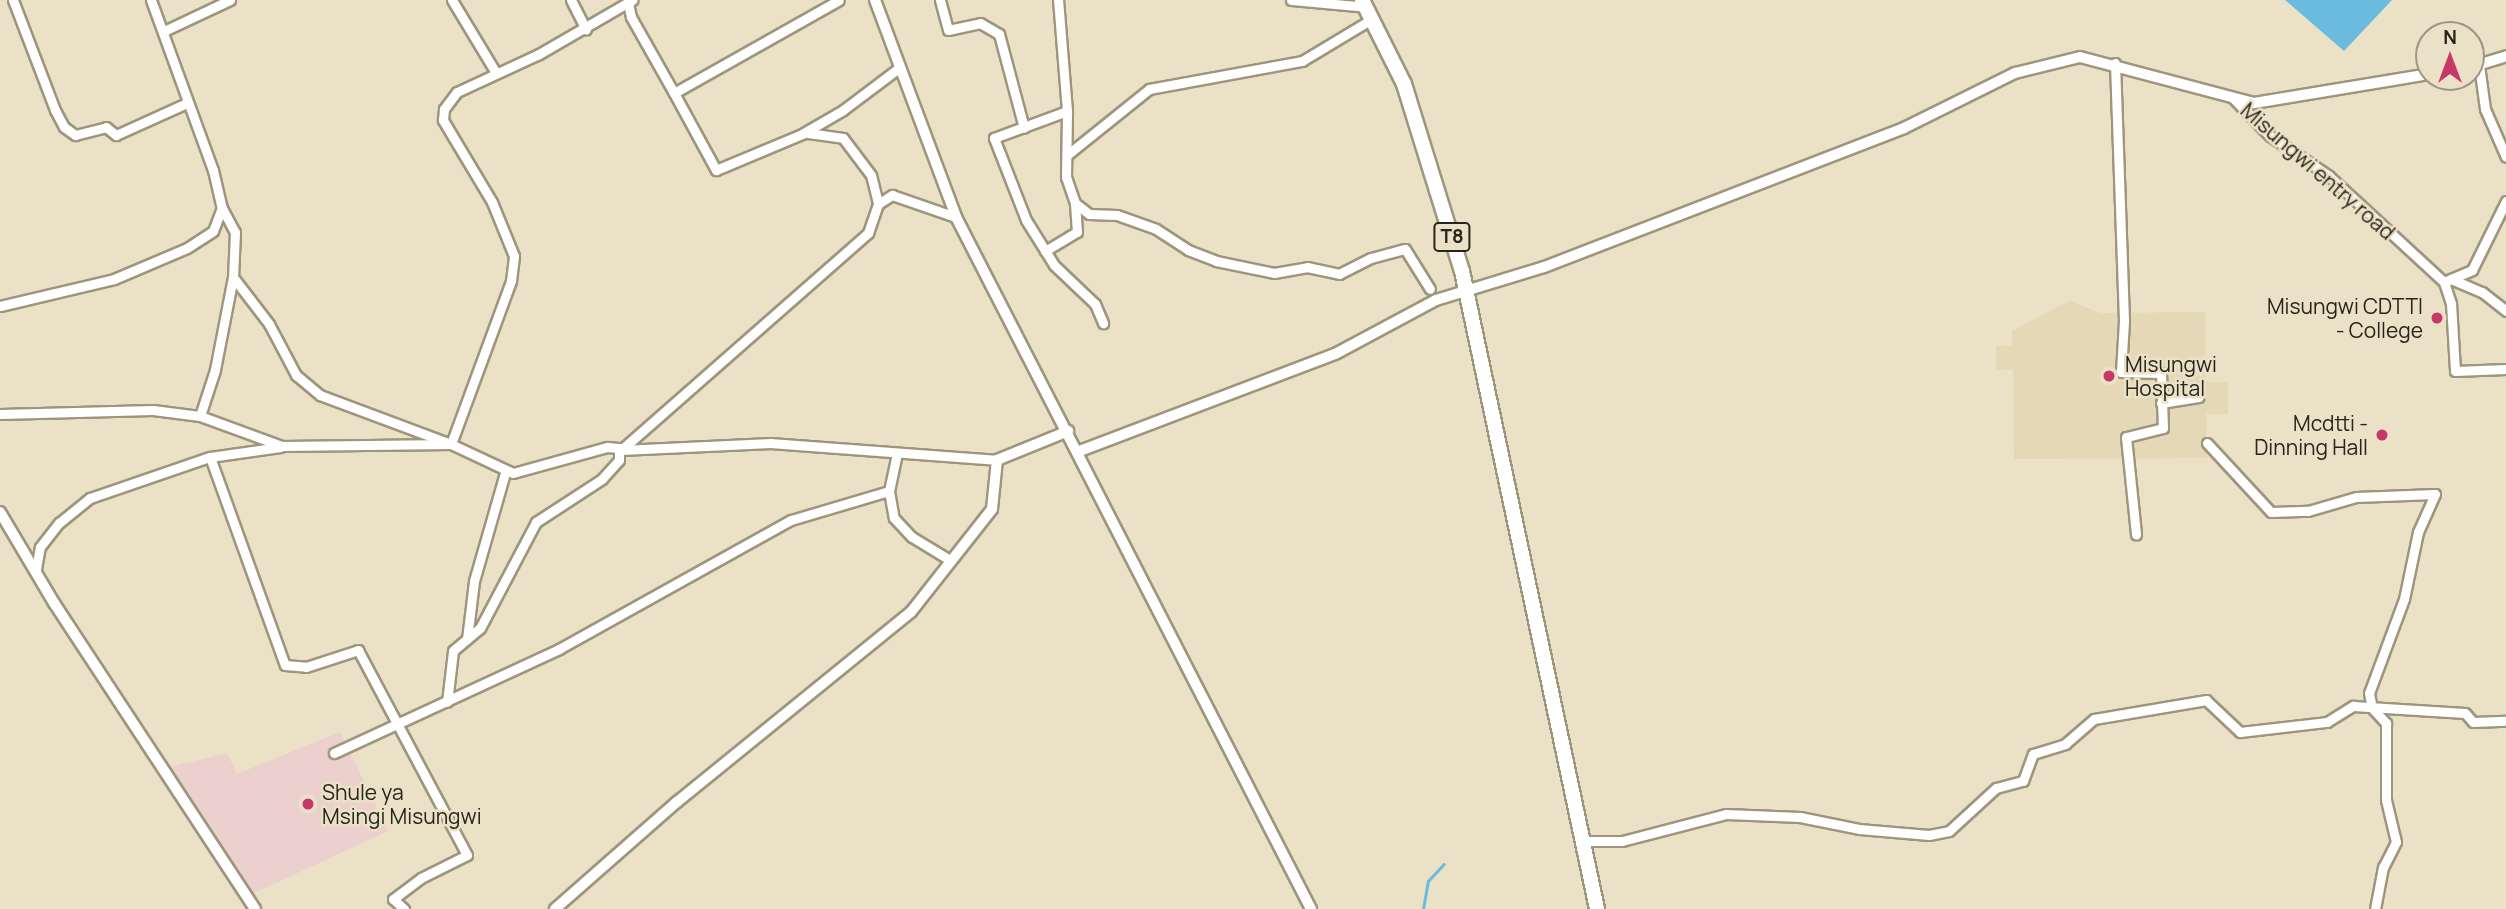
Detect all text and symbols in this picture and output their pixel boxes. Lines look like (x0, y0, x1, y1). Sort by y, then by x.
north arrow (2415, 21, 2485, 91)
text: N (2443, 24, 2457, 50)
street label: Misungwi entry road (2236, 97, 2400, 245)
road number: T8 (1433, 221, 1471, 252)
place label: Misungwi CDTTI - College (2267, 293, 2423, 343)
marker: Misungwi CDTTI - College (2429, 310, 2445, 326)
place label: Misungwi Hospital (2125, 351, 2217, 401)
marker: Misungwi Hospital (2099, 366, 2119, 386)
place label: Mcdtti - Dinning Hall (2254, 410, 2368, 460)
marker: Mcdtti - Dinning Hall (2374, 427, 2390, 443)
place label: Shule ya Msingi Misungwi (322, 779, 482, 829)
marker: Shule ya Msingi Misungwi (300, 796, 316, 812)

